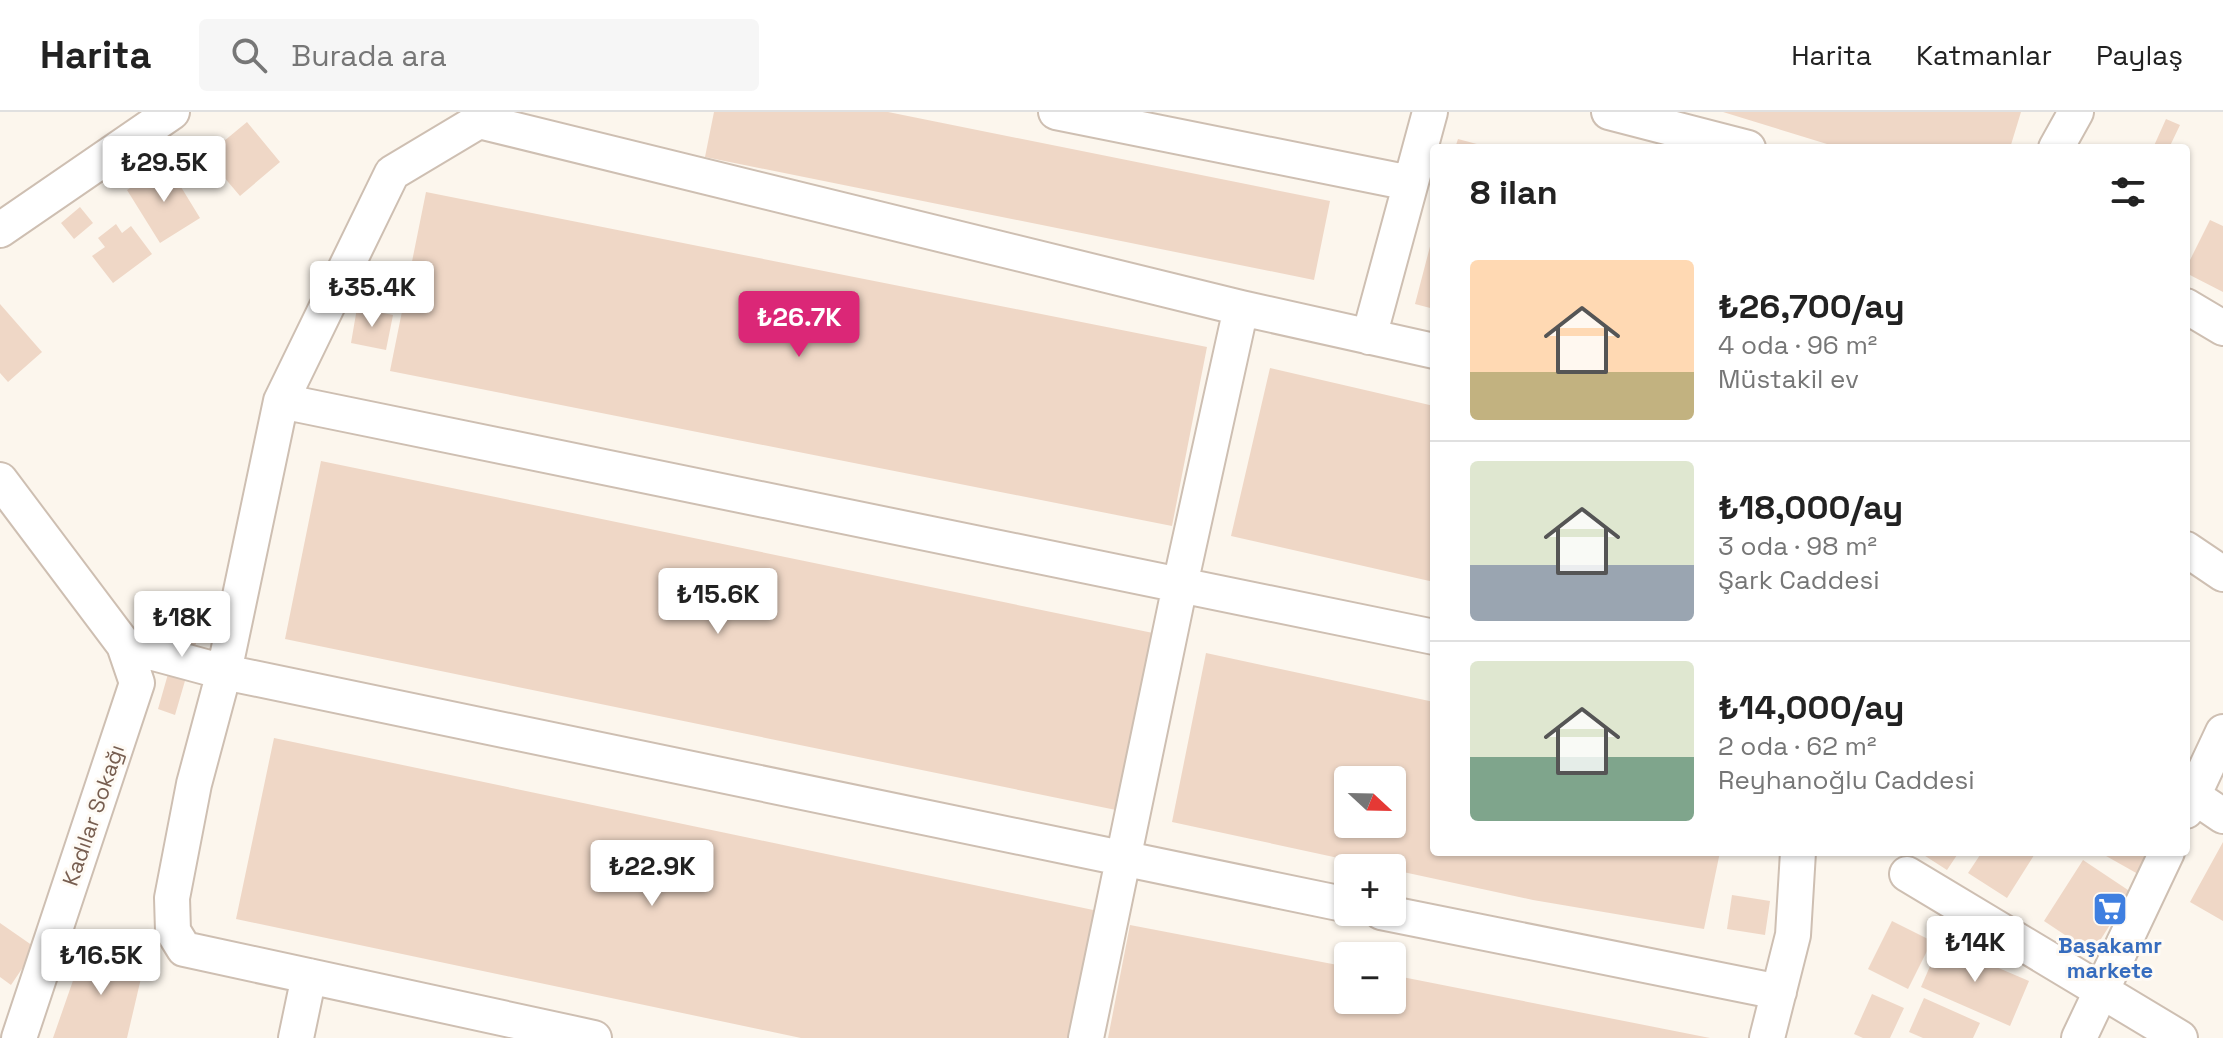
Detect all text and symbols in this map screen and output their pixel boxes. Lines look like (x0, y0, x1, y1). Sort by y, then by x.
search box (199, 19, 759, 91)
text: Harita (40, 31, 151, 79)
icon: search (227, 33, 271, 77)
text: Burada ara (291, 36, 447, 75)
text: Harita (1791, 37, 1872, 73)
text: Katmanlar (1916, 37, 2052, 73)
text: Paylaş (2096, 37, 2183, 73)
pin: ₺29.5K (99, 136, 229, 204)
text: ₺29.5K (121, 145, 207, 179)
icon: filters (2106, 170, 2150, 214)
text: 8 ilan (1470, 171, 1558, 214)
pin: ₺35.4K (307, 261, 437, 329)
text: ₺35.4K (328, 270, 416, 304)
text: ₺26,700/ay (1718, 285, 1905, 328)
pin: ₺26.7K (734, 291, 864, 359)
icon: home (1534, 292, 1630, 388)
text: ₺26.7K (756, 300, 842, 334)
text: 4 oda · 96 m² (1718, 328, 1877, 362)
text: Müstakil ev (1718, 362, 1859, 396)
text: ₺18,000/ay (1718, 486, 1903, 529)
icon: home (1534, 493, 1630, 589)
text: 3 oda · 98 m² (1718, 529, 1877, 563)
text: Şark Caddesi (1718, 563, 1880, 597)
pin: ₺15.6K (653, 568, 783, 636)
text: ₺15.6K (676, 577, 760, 611)
pin: ₺18K (135, 591, 229, 659)
text: ₺18K (152, 600, 212, 634)
text: ₺14,000/ay (1718, 686, 1905, 729)
icon: home (1534, 693, 1630, 789)
text: 2 oda · 62 m² (1718, 729, 1876, 763)
street label: Kadılar Sokağı (56, 741, 130, 889)
text: Reyhanoğlu Caddesi (1718, 763, 1975, 797)
north arrow (1334, 766, 1406, 838)
map controls (1334, 766, 1406, 1014)
pin: ₺22.9K (587, 840, 717, 908)
text: ₺22.9K (609, 849, 696, 883)
button: + (1334, 854, 1406, 926)
supermarket icon: Başakamr markete (2091, 890, 2129, 928)
pin: ₺14K (1928, 916, 2022, 984)
text: ₺14K (1945, 925, 2005, 959)
pin: ₺16.5K (36, 929, 166, 997)
place label: Başakamr markete (2058, 931, 2162, 984)
text: ₺16.5K (59, 938, 143, 972)
button: − (1334, 942, 1406, 1014)

